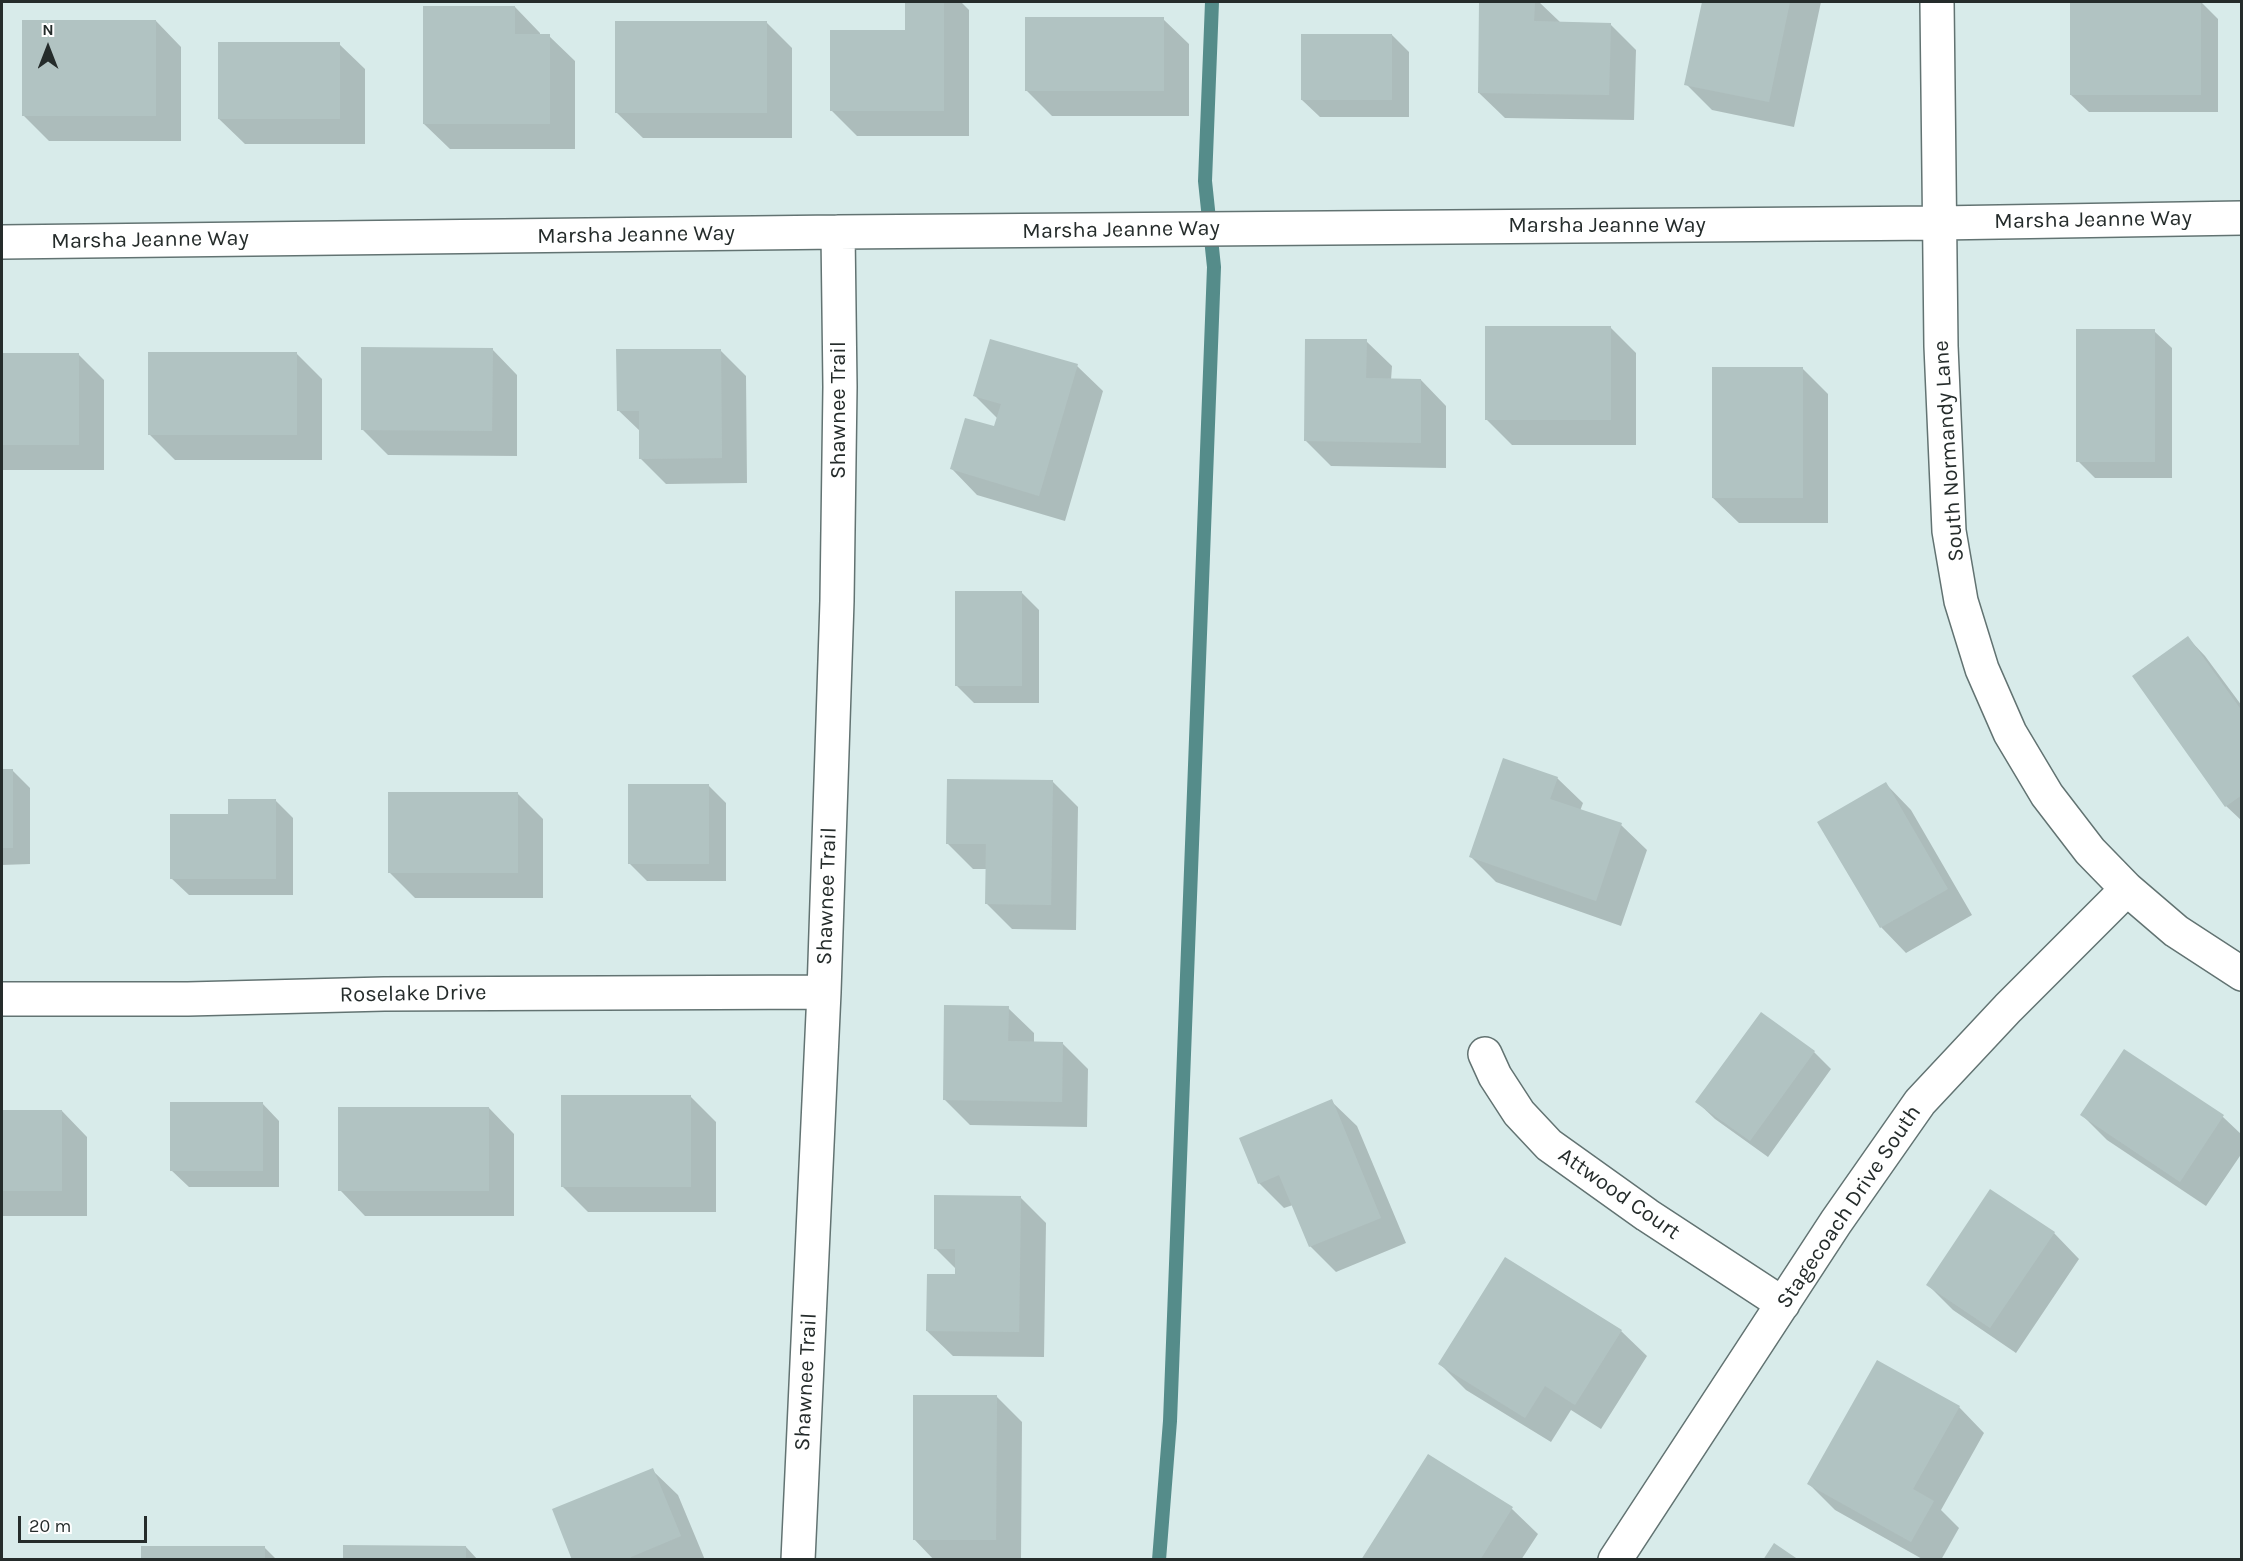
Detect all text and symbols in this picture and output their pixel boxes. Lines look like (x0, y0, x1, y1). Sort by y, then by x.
north arrow (18, 18, 78, 78)
text: N (42, 20, 54, 39)
street label: Marsha Jeanne Way (1994, 205, 2192, 235)
street label: Marsha Jeanne Way (1508, 213, 1706, 239)
street label: Marsha Jeanne Way (1022, 215, 1220, 245)
street label: Marsha Jeanne Way (537, 220, 735, 250)
street label: Marsha Jeanne Way (51, 225, 249, 255)
street label: South Normandy Lane (1928, 339, 1970, 563)
street label: Shawnee Trail (826, 341, 852, 479)
street label: Shawnee Trail (811, 827, 843, 965)
street label: Roselake Drive (339, 980, 487, 1008)
street label: Stagecoach Drive South (1771, 1100, 1927, 1314)
street label: Attwood Court (1553, 1142, 1685, 1246)
street label: Shawnee Trail (789, 1312, 823, 1452)
scale bar (21, 1504, 150, 1542)
text: 20 m (29, 1515, 71, 1537)

